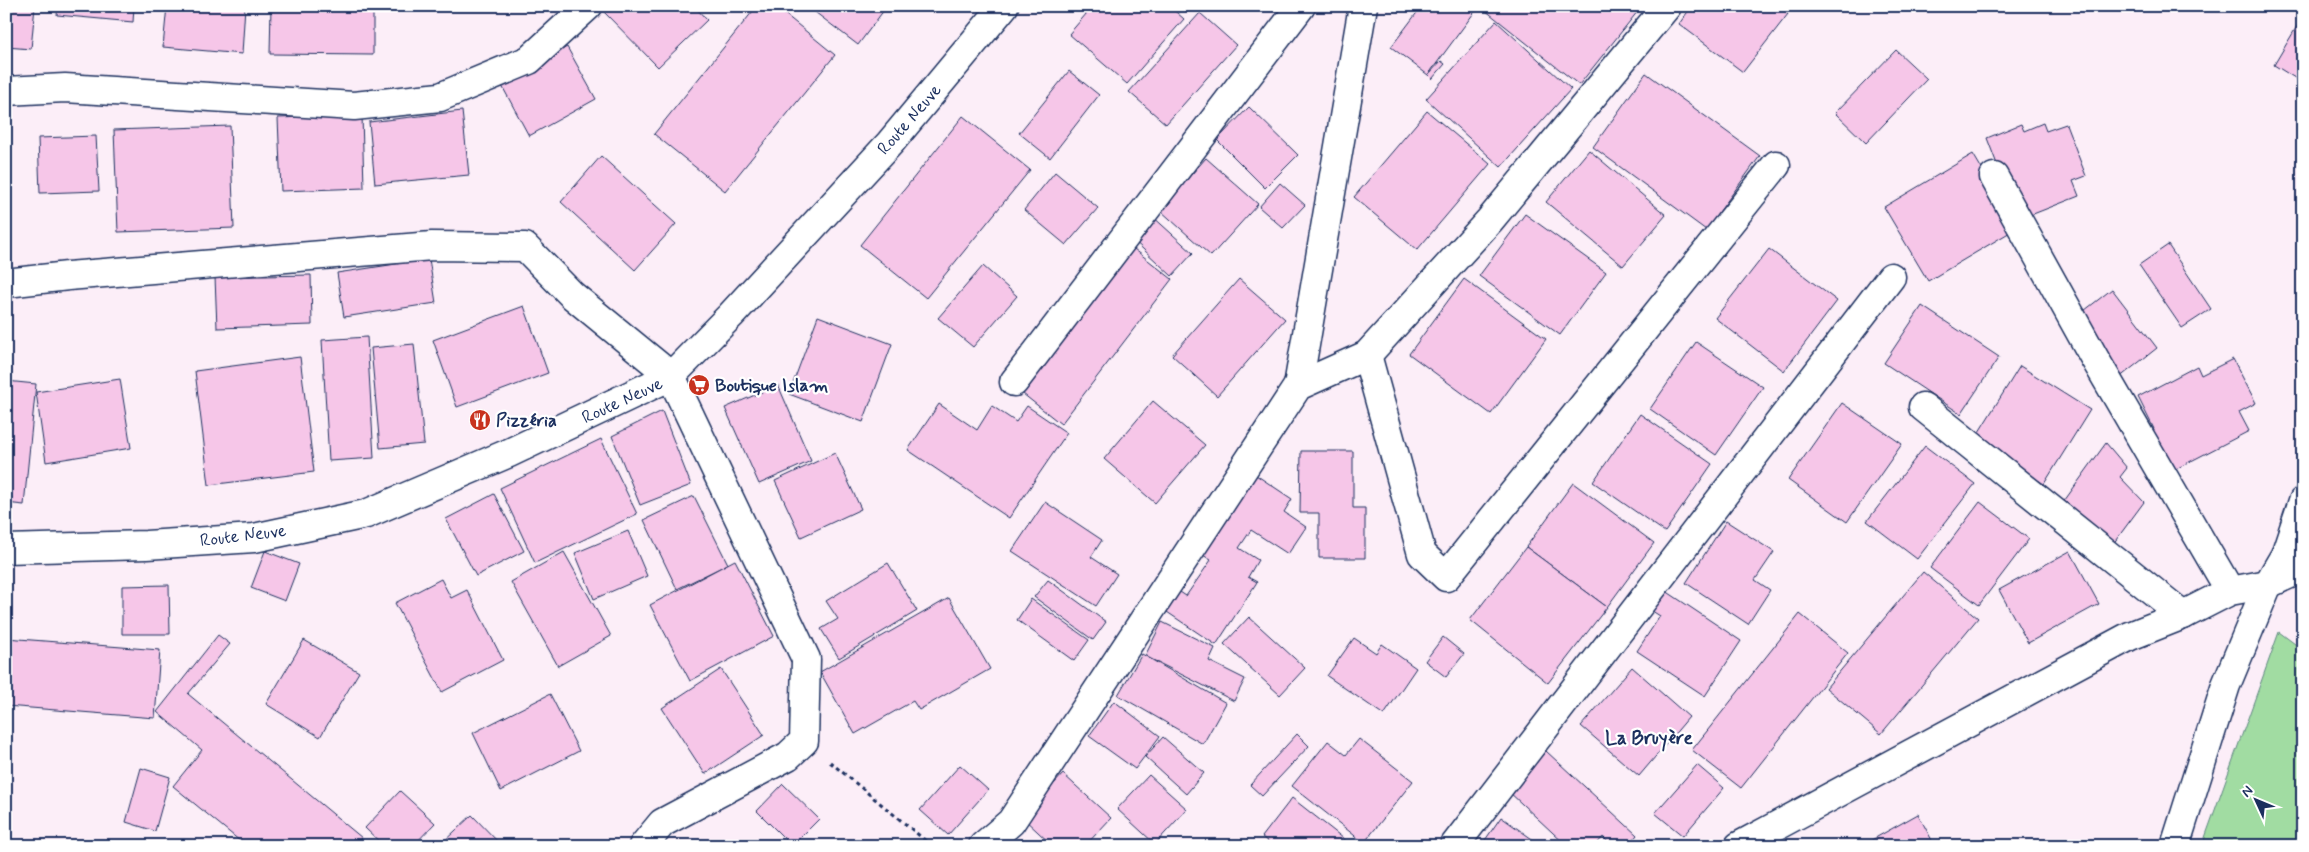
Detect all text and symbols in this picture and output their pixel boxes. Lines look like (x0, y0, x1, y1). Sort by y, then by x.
street label: Route Neuve (872, 79, 947, 160)
street label: Route Neuve (578, 372, 667, 430)
supermarket icon: Boutique Islam (687, 373, 711, 397)
place label: Boutique Islam (715, 374, 829, 398)
restaurant icon: Pizzéria (468, 408, 492, 432)
place label: Pizzéria (496, 409, 557, 433)
street label: Route Neuve (199, 519, 288, 553)
district label: La Bruyère (1605, 726, 1693, 752)
north arrow (2232, 774, 2282, 824)
text: N (2238, 782, 2257, 801)

